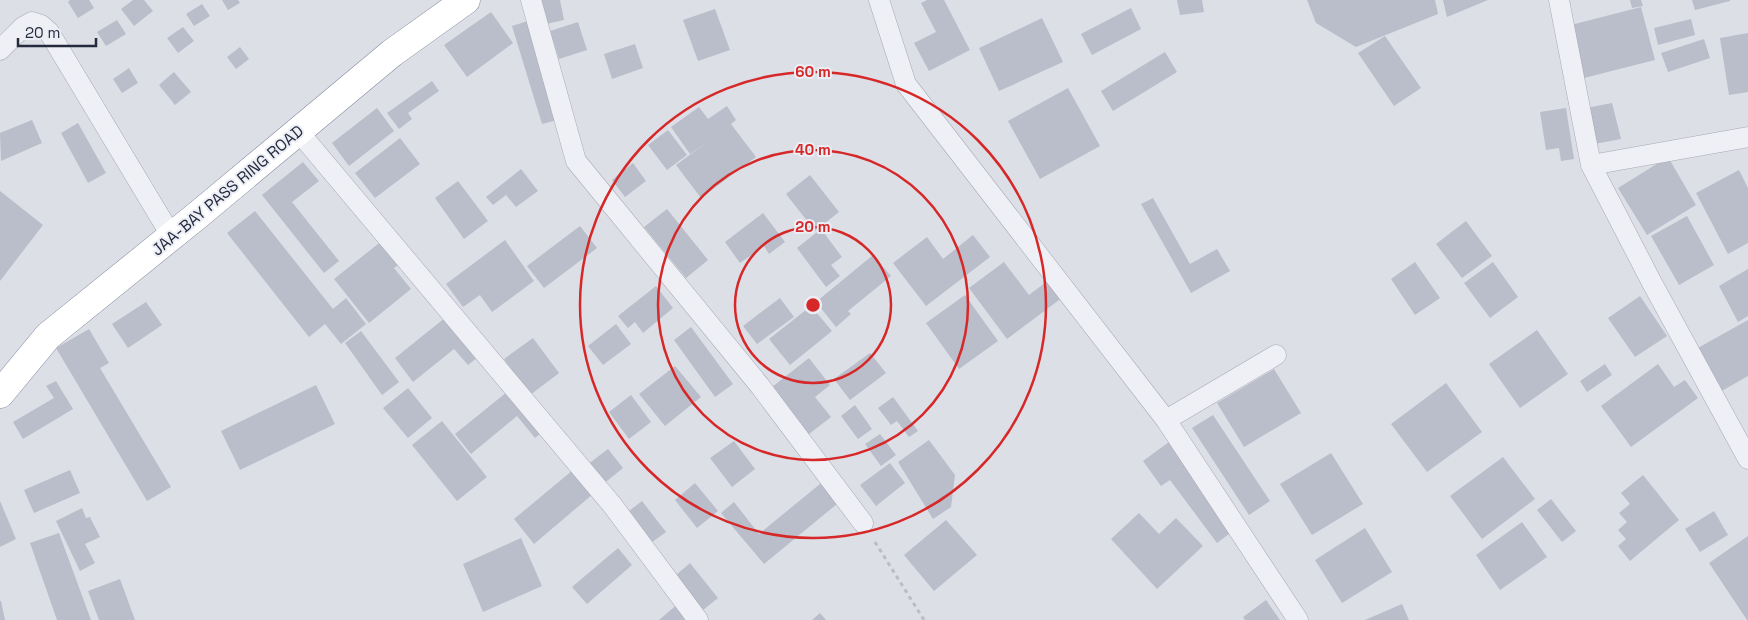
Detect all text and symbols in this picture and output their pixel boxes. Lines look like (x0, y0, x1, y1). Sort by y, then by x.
scale bar (18, 15, 95, 47)
text: 20 m (25, 23, 60, 42)
text: 60 m (795, 62, 831, 81)
street label: JAA-BAY PASS RING ROAD (147, 121, 308, 260)
text: 40 m (795, 140, 831, 159)
text: 20 m (795, 217, 831, 236)
centre of rings (804, 296, 822, 314)

